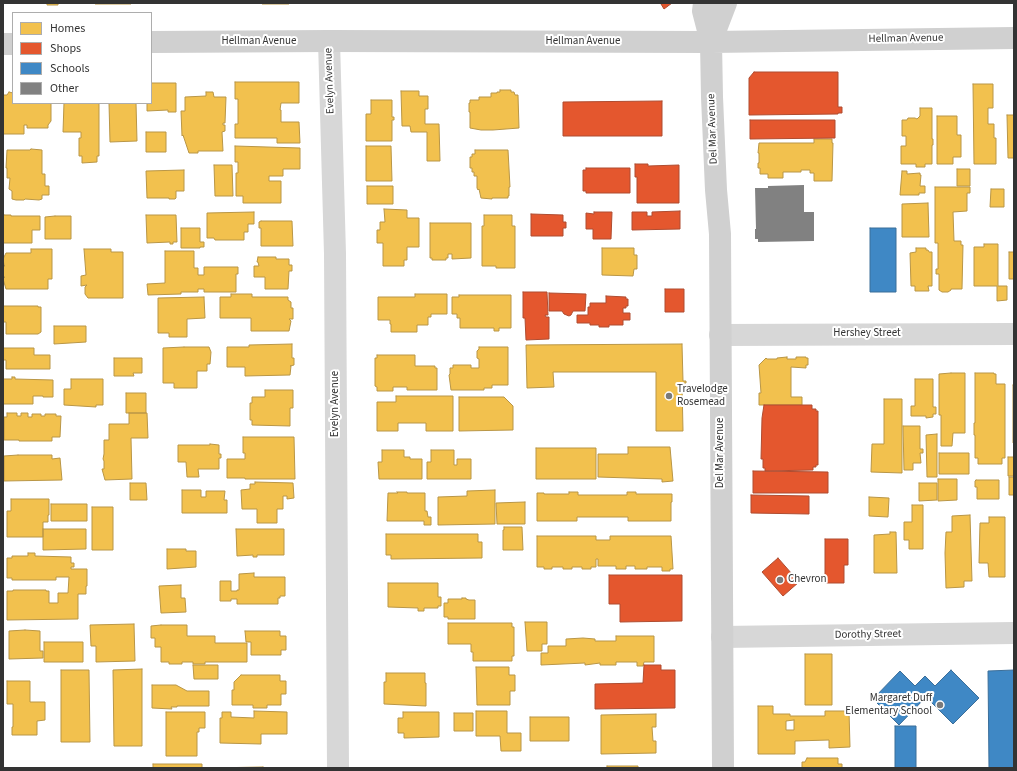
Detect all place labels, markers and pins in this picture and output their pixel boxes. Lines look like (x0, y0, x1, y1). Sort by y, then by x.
place label: Travelodge Rosemead (677, 383, 728, 409)
marker: Travelodge Rosemead (664, 391, 674, 401)
place label: Chevron (788, 573, 827, 587)
marker: Chevron (775, 575, 785, 585)
place label: Margaret Duff Elementary School (845, 692, 932, 718)
marker: Margaret Duff Elementary School (935, 700, 945, 710)

